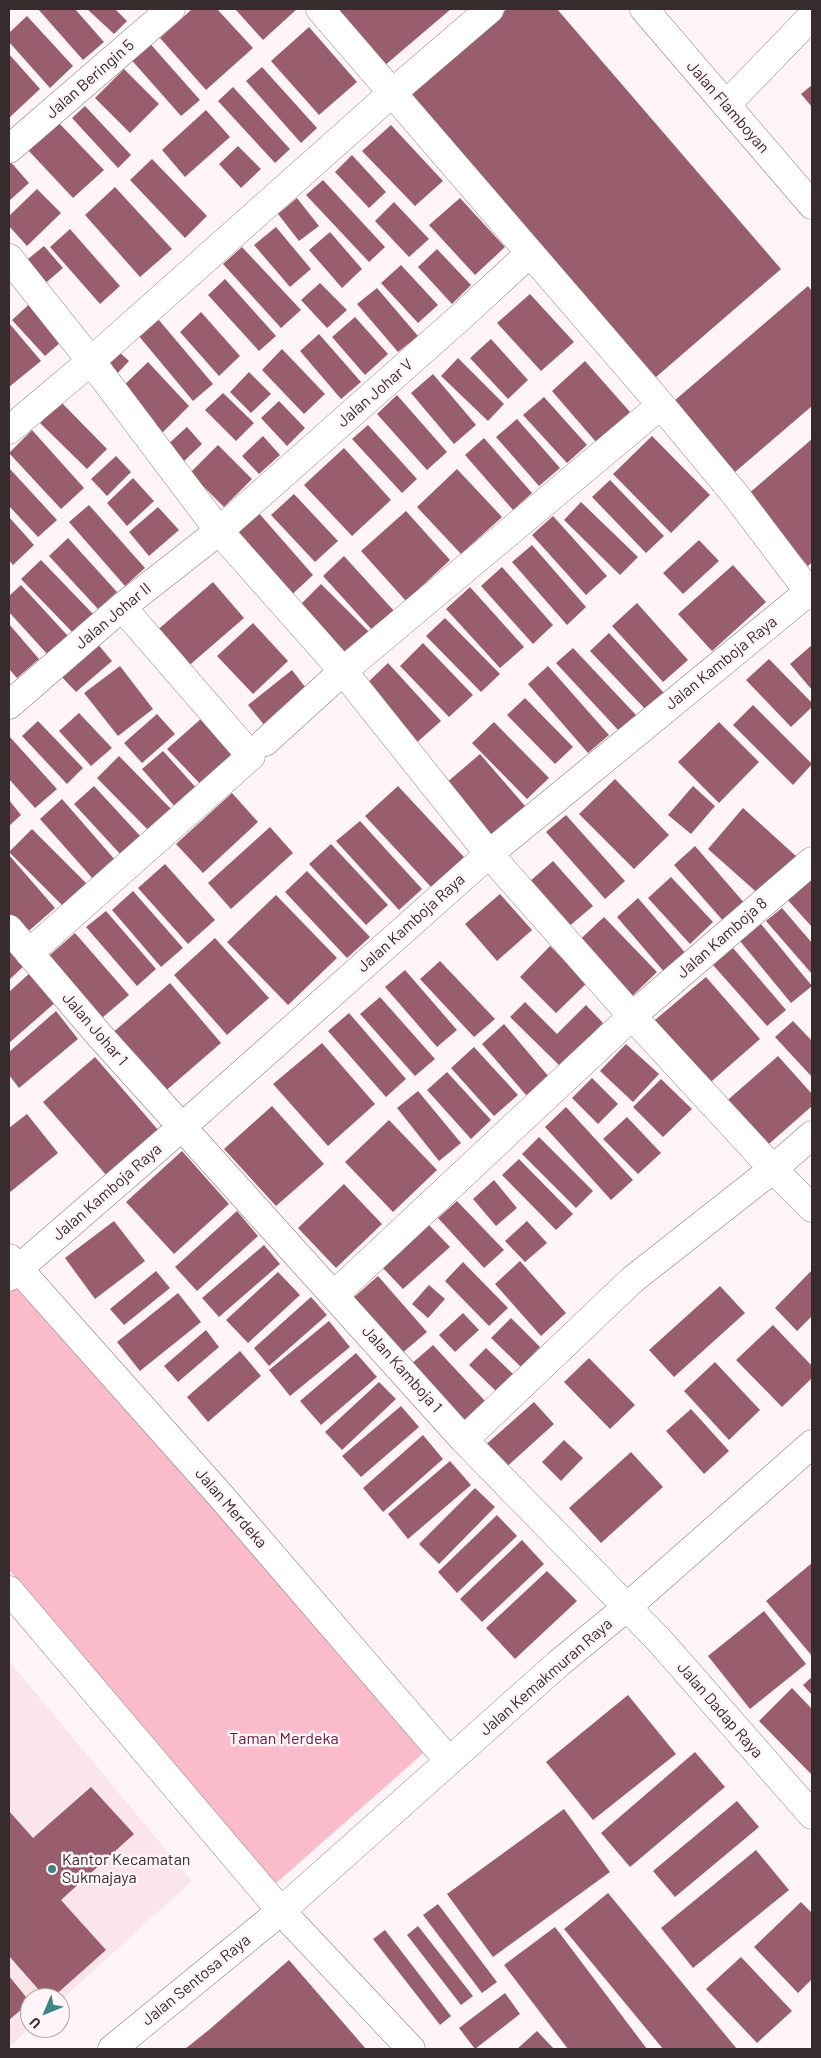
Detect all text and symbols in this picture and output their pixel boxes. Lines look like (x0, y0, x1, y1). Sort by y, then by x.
street label: Jalan Beringin 5 (42, 35, 138, 123)
street label: Jalan Flamboyan (683, 57, 773, 157)
street label: Jalan Johar V (333, 355, 417, 431)
street label: Jalan Johar II (71, 579, 155, 653)
street label: Jalan Kamboja Raya (661, 612, 781, 714)
street label: Jalan Kamboja Raya (353, 870, 469, 976)
street label: Jalan Kamboja 8 (673, 894, 771, 982)
street label: Jalan Johar 1 (58, 989, 132, 1069)
street label: Jalan Kamboja Raya (49, 1139, 165, 1245)
street label: Jalan Kamboja 1 (358, 1322, 446, 1416)
street label: Jalan Merdeka (191, 1464, 271, 1552)
street label: Jalan Kemakmuran Raya (476, 1614, 616, 1740)
street label: Jalan Dadap Raya (673, 1658, 767, 1762)
park label: Taman Merdeka (229, 1729, 339, 1749)
place label: Kantor Kecamatan Sukmajaya (62, 1850, 190, 1888)
marker: Kantor Kecamatan Sukmajaya (46, 1863, 58, 1875)
street label: Jalan Sentosa Raya (138, 1930, 254, 2030)
north arrow (20, 1988, 70, 2038)
text: U (26, 2014, 44, 2032)

